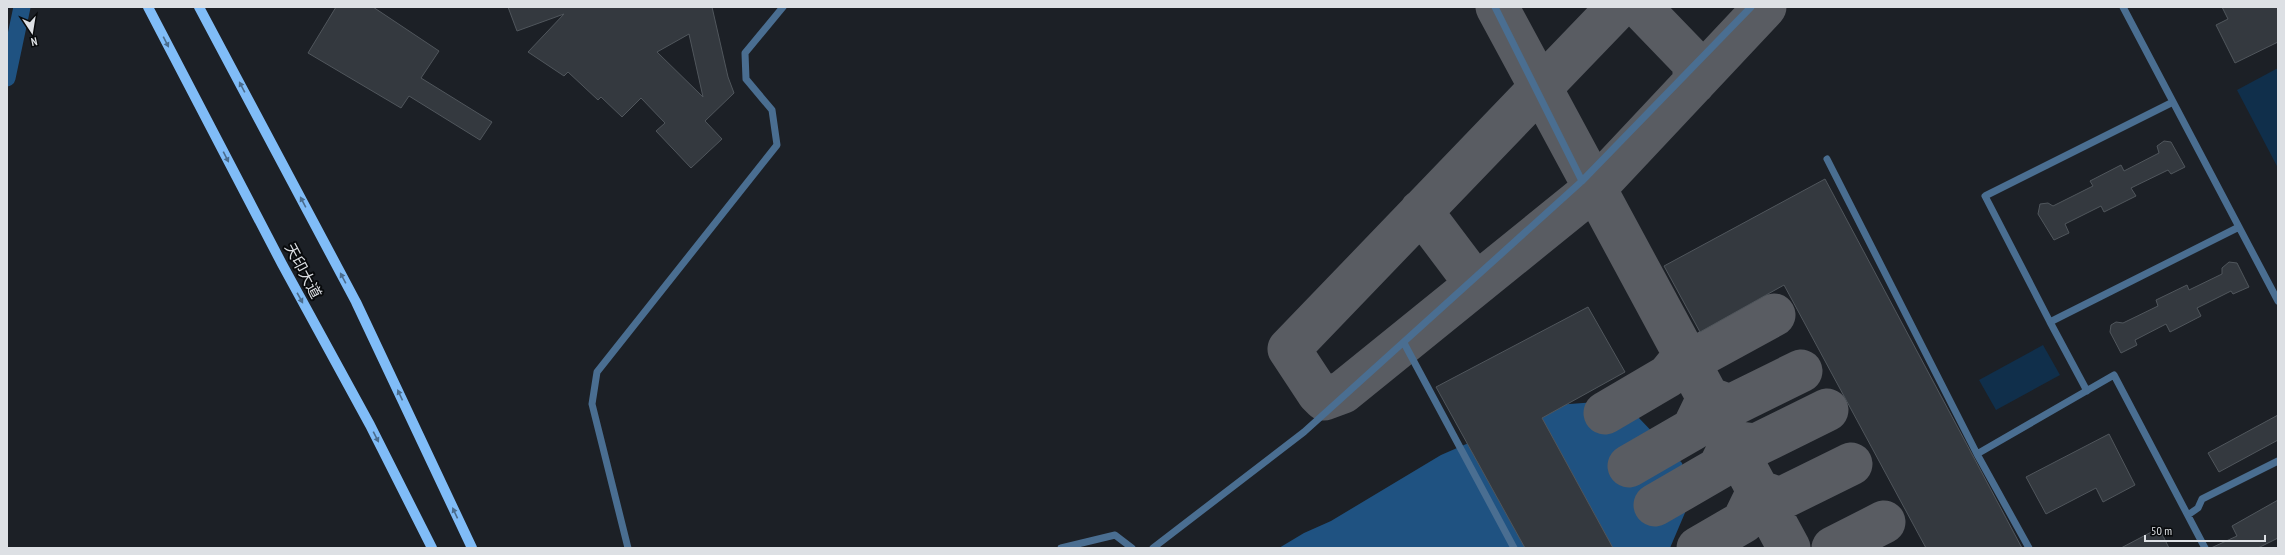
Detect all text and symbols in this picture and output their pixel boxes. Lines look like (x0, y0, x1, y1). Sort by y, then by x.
north arrow (12, 12, 52, 52)
text: N (30, 34, 38, 49)
one-way arrow (163, 36, 169, 47)
one-way arrow (239, 82, 245, 93)
one-way arrow (223, 151, 229, 163)
one-way arrow (300, 196, 307, 208)
street label: 天印大道 (281, 240, 326, 302)
one-way arrow (340, 272, 347, 284)
one-way arrow (297, 292, 304, 304)
one-way arrow (397, 390, 403, 401)
one-way arrow (373, 431, 379, 443)
one-way arrow (452, 507, 458, 518)
scale bar (2145, 517, 2265, 543)
text: 50 m (2151, 523, 2172, 538)

